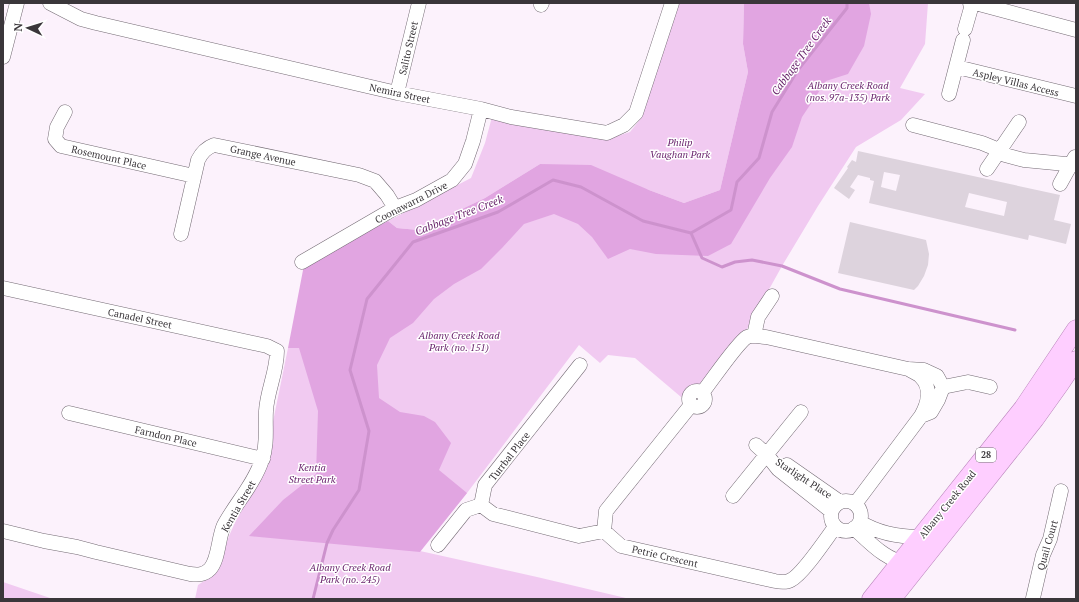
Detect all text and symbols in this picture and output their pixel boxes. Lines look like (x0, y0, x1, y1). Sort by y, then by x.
north arrow (8, 8, 48, 48)
water label: Cabbage Tree Creek (768, 14, 834, 98)
street label: Salito Street (396, 20, 421, 76)
text: N (11, 22, 25, 32)
street label: Aspley Villas Access (971, 65, 1060, 99)
park label: Albany Creek Road (nos. 97a-135) Park (806, 79, 890, 104)
street label: Nemira Street (368, 81, 432, 106)
park label: Philip Vaughan Park (650, 136, 710, 161)
street label: Grange Avenue (229, 142, 297, 169)
street label: Rosemount Place (70, 143, 148, 172)
street label: Coonawarra Drive (373, 179, 450, 226)
water label: Cabbage Tree Creek (413, 192, 506, 238)
street label: Canadel Street (107, 305, 173, 332)
park label: Albany Creek Road Park (no. 151) (417, 329, 500, 354)
street label: Farndon Place (134, 423, 198, 450)
street label: Turrbal Place (486, 429, 533, 483)
road number: 28 (976, 448, 996, 462)
street label: Starlight Place (773, 455, 834, 502)
park label: Kentia Street Park (288, 461, 336, 486)
street label: Albany Creek Road (916, 467, 979, 541)
street label: Kentia Street (218, 478, 259, 535)
street label: Quail Court (1034, 518, 1061, 572)
street label: Petrie Crescent (631, 543, 700, 570)
park label: Albany Creek Road Park (no. 245) (308, 561, 391, 586)

